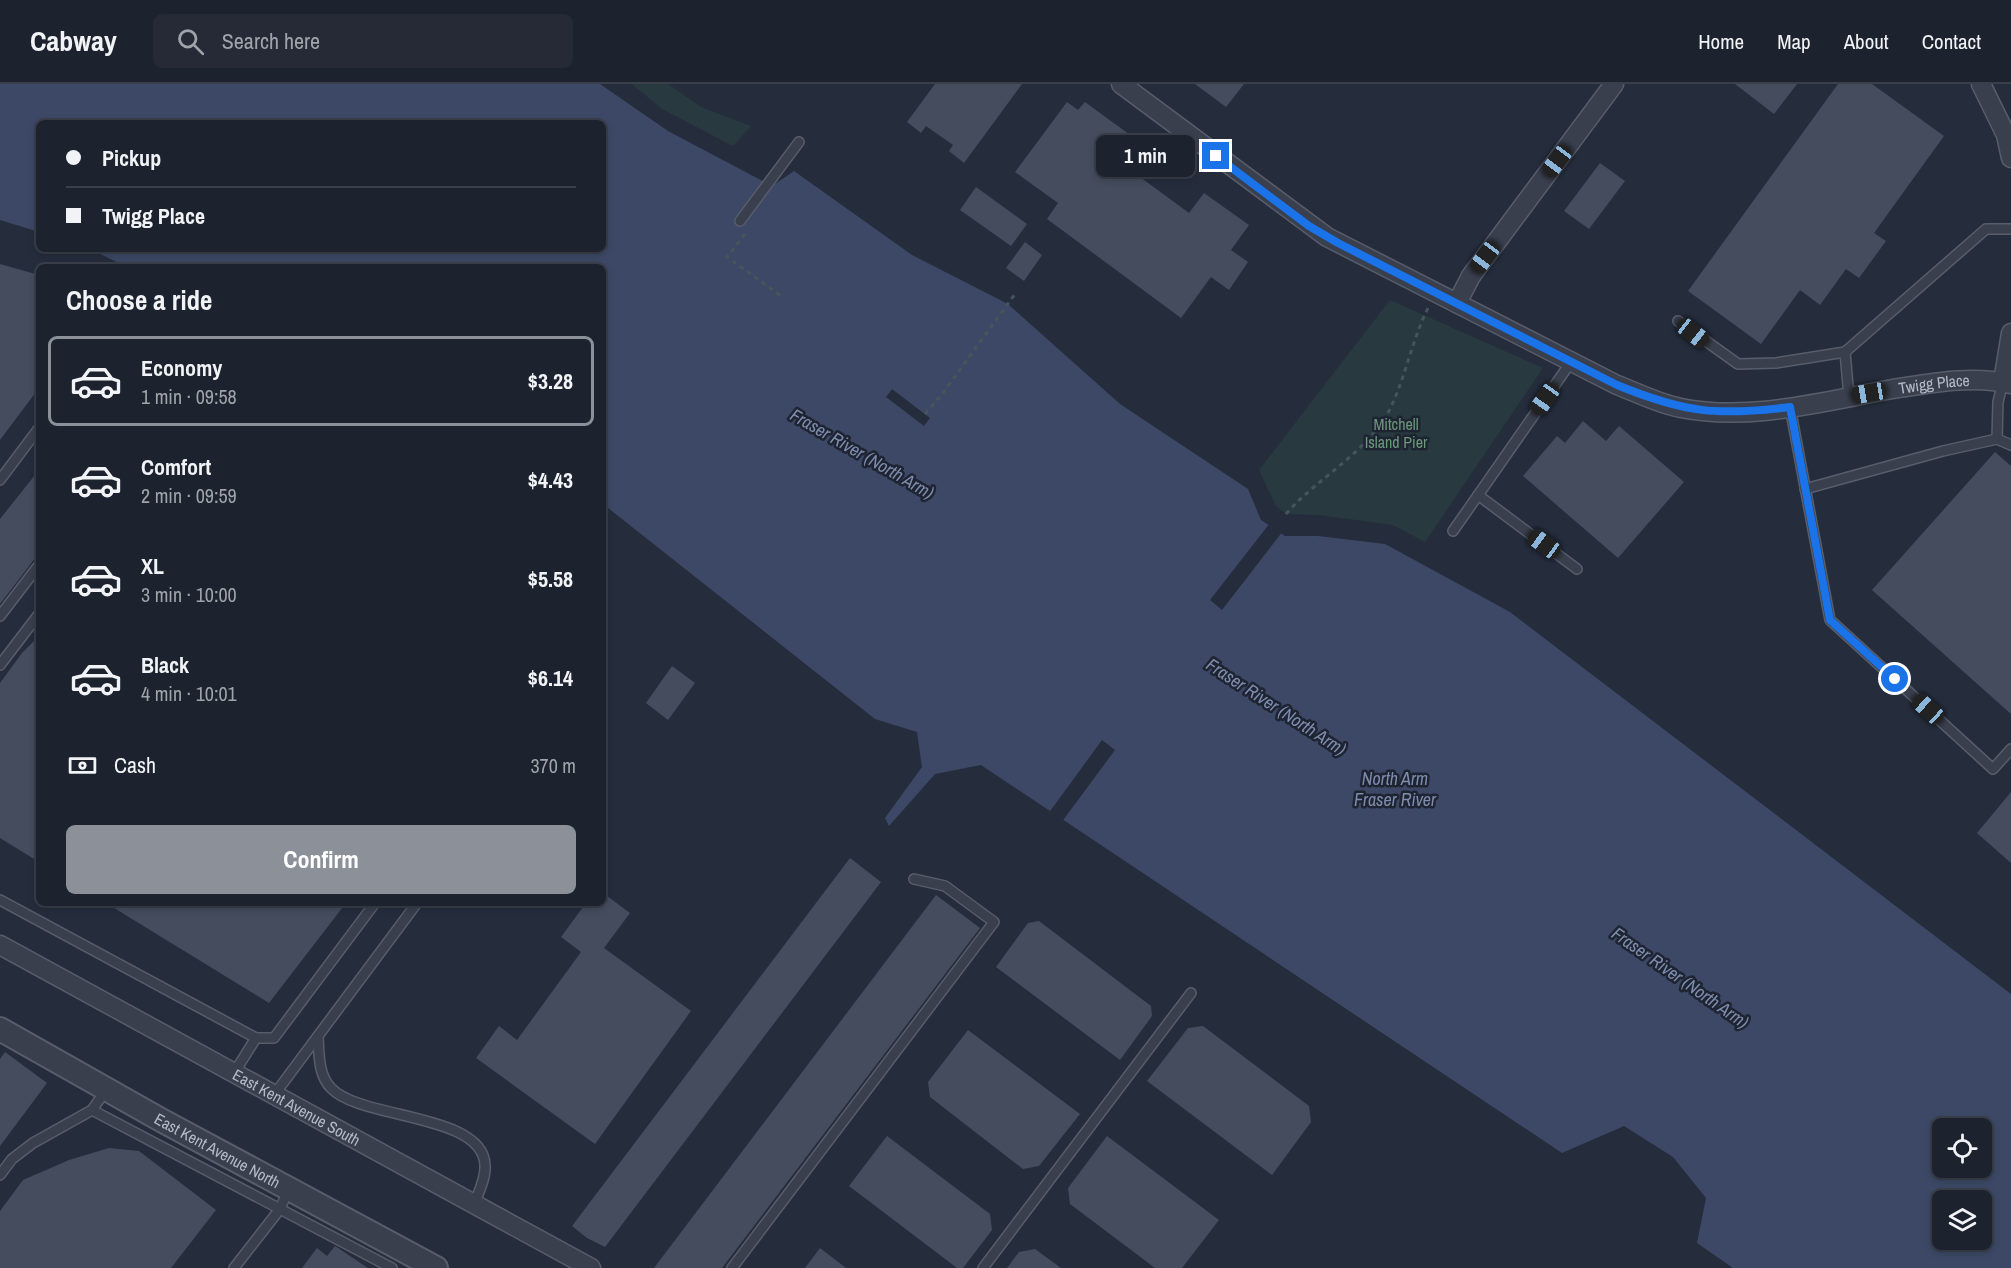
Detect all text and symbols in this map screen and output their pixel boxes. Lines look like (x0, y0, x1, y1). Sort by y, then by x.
search box (153, 14, 573, 68)
text: Cabway (30, 22, 117, 60)
icon: search (174, 25, 207, 58)
text: Search here (222, 26, 320, 56)
text: Home (1698, 27, 1744, 56)
text: Map (1777, 27, 1811, 56)
text: About (1844, 27, 1889, 56)
text: Contact (1922, 27, 1981, 56)
callout: 1 min (1096, 135, 1195, 177)
car (1539, 141, 1575, 181)
text: 1 min (1124, 142, 1167, 169)
route end (1202, 142, 1229, 169)
text: Pickup (102, 143, 161, 173)
text: Twigg Place (102, 201, 205, 231)
car (1467, 237, 1503, 277)
text: Choose a ride (66, 282, 212, 318)
car (1673, 315, 1713, 351)
text: Economy (141, 353, 222, 383)
icon: car (69, 354, 123, 408)
text: $3.28 (528, 366, 573, 396)
street label: Twigg Place (1897, 369, 1970, 399)
car (1527, 379, 1563, 419)
car (1850, 381, 1888, 405)
text: 1 min · 09:58 (141, 383, 237, 410)
water label: Fraser River (North Arm) (786, 402, 939, 505)
park label: Mitchell Island Pier (1365, 413, 1428, 453)
text: Comfort (141, 452, 211, 482)
icon: car (69, 453, 123, 507)
text: $4.43 (528, 465, 573, 495)
text: 2 min · 09:59 (141, 482, 237, 509)
car (1524, 526, 1564, 562)
text: XL (141, 551, 164, 581)
icon: car (69, 552, 123, 606)
text: $5.58 (528, 564, 573, 594)
text: 3 min · 10:00 (141, 581, 237, 608)
text: Black (141, 650, 189, 680)
icon: car (69, 651, 123, 705)
water label: Fraser River (North Arm) (1201, 652, 1351, 761)
text: $6.14 (528, 663, 573, 693)
route start (1881, 665, 1908, 692)
text: 4 min · 10:01 (141, 680, 237, 707)
car (1909, 690, 1947, 728)
icon: cash (66, 749, 99, 782)
text: Cash (114, 750, 156, 780)
text: 370 m (530, 752, 576, 779)
water label: North Arm Fraser River (1354, 766, 1437, 812)
button: Confirm (66, 825, 576, 894)
water label: Fraser River (North Arm) (1607, 921, 1754, 1034)
street label: East Kent Avenue South (229, 1063, 364, 1151)
street label: East Kent Avenue North (150, 1108, 284, 1193)
map controls (1932, 1118, 1992, 1250)
button: locate (1932, 1118, 1992, 1178)
button: layers (1932, 1190, 1992, 1250)

